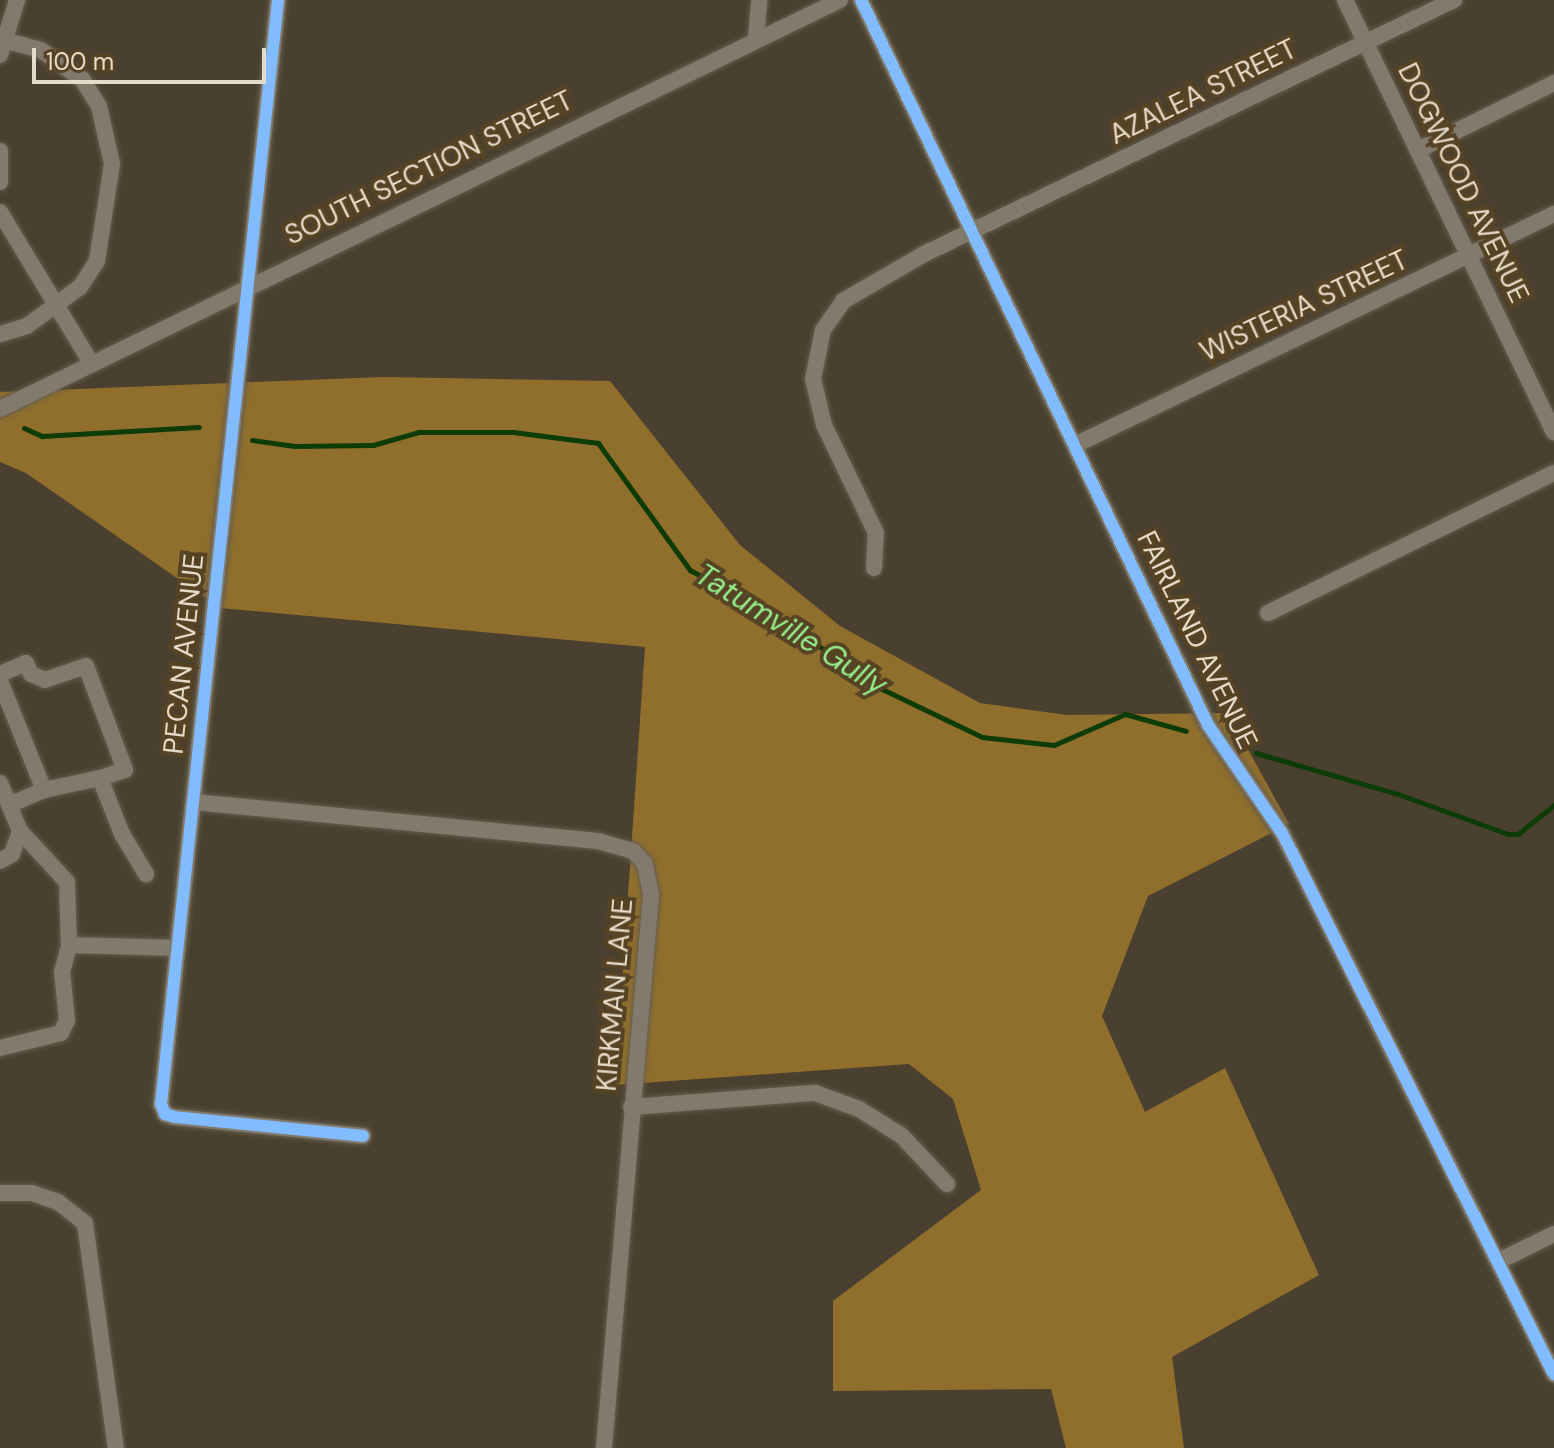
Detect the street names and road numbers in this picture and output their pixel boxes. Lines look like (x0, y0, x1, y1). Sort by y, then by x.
street label: AZALEA STREET (1104, 32, 1302, 152)
street label: DOGWOOD AVENUE (1390, 58, 1536, 308)
street label: SOUTH SECTION STREET (279, 84, 579, 252)
street label: WISTERIA STREET (1195, 243, 1413, 369)
street label: FAIRLAND AVENUE (1130, 526, 1264, 754)
street label: PECAN AVENUE (157, 552, 211, 756)
street label: KIRKMAN LANE (590, 897, 640, 1093)

